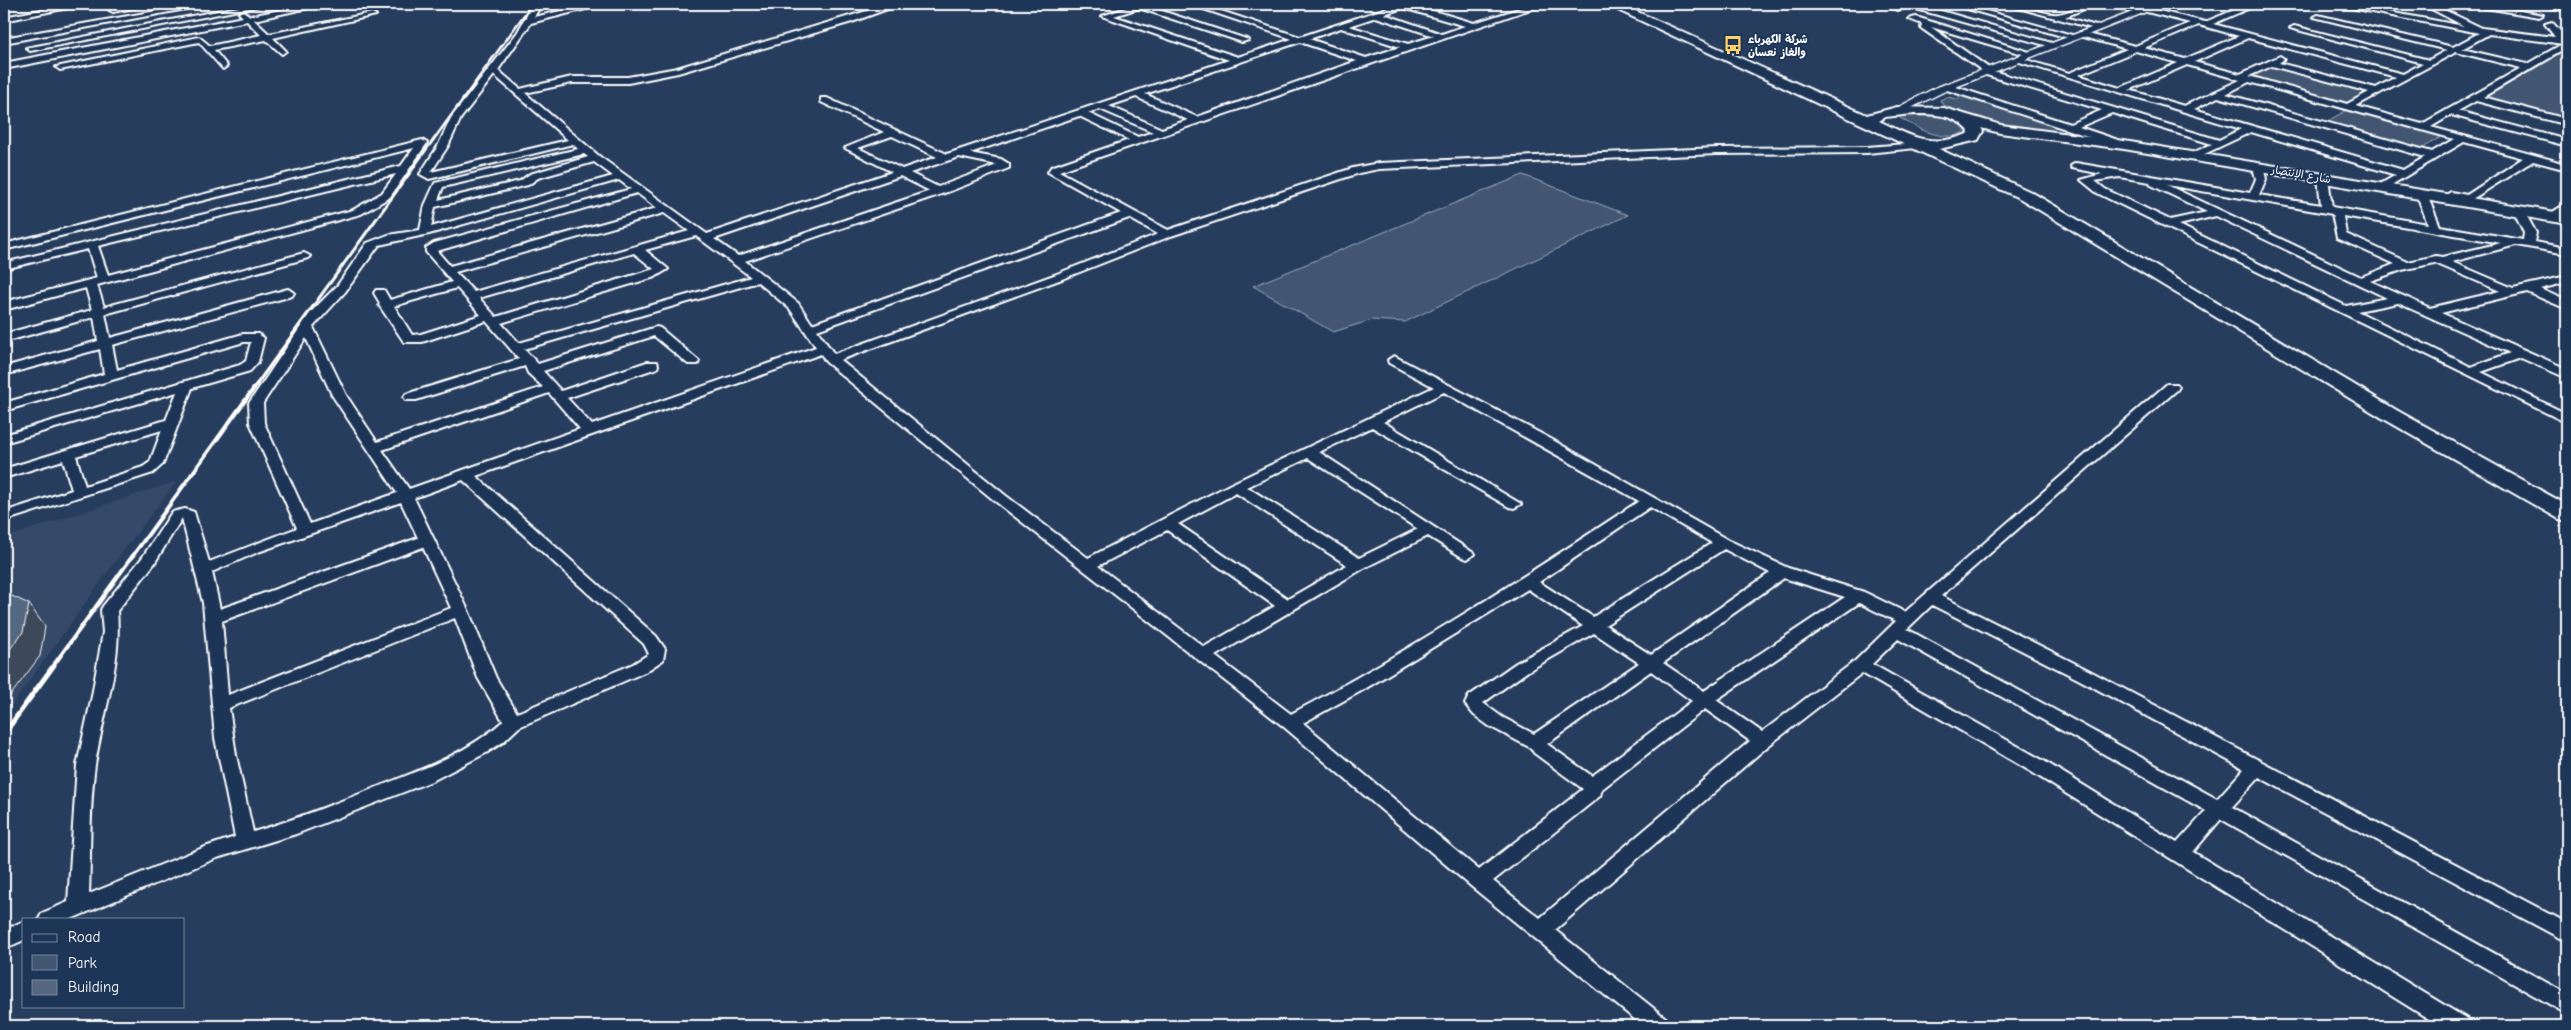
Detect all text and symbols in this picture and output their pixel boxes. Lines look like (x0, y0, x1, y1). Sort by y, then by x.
place label: شركة الكهرباء والغاز نعسان (1748, 33, 1808, 59)
bus stop icon: شركة الكهرباء والغاز نعسان (1722, 34, 1744, 56)
street label: شارع الإنتصار (2269, 163, 2332, 188)
legend (22, 918, 185, 1008)
text: Road (68, 928, 100, 946)
text: Park (68, 954, 97, 972)
text: Building (68, 978, 119, 996)

